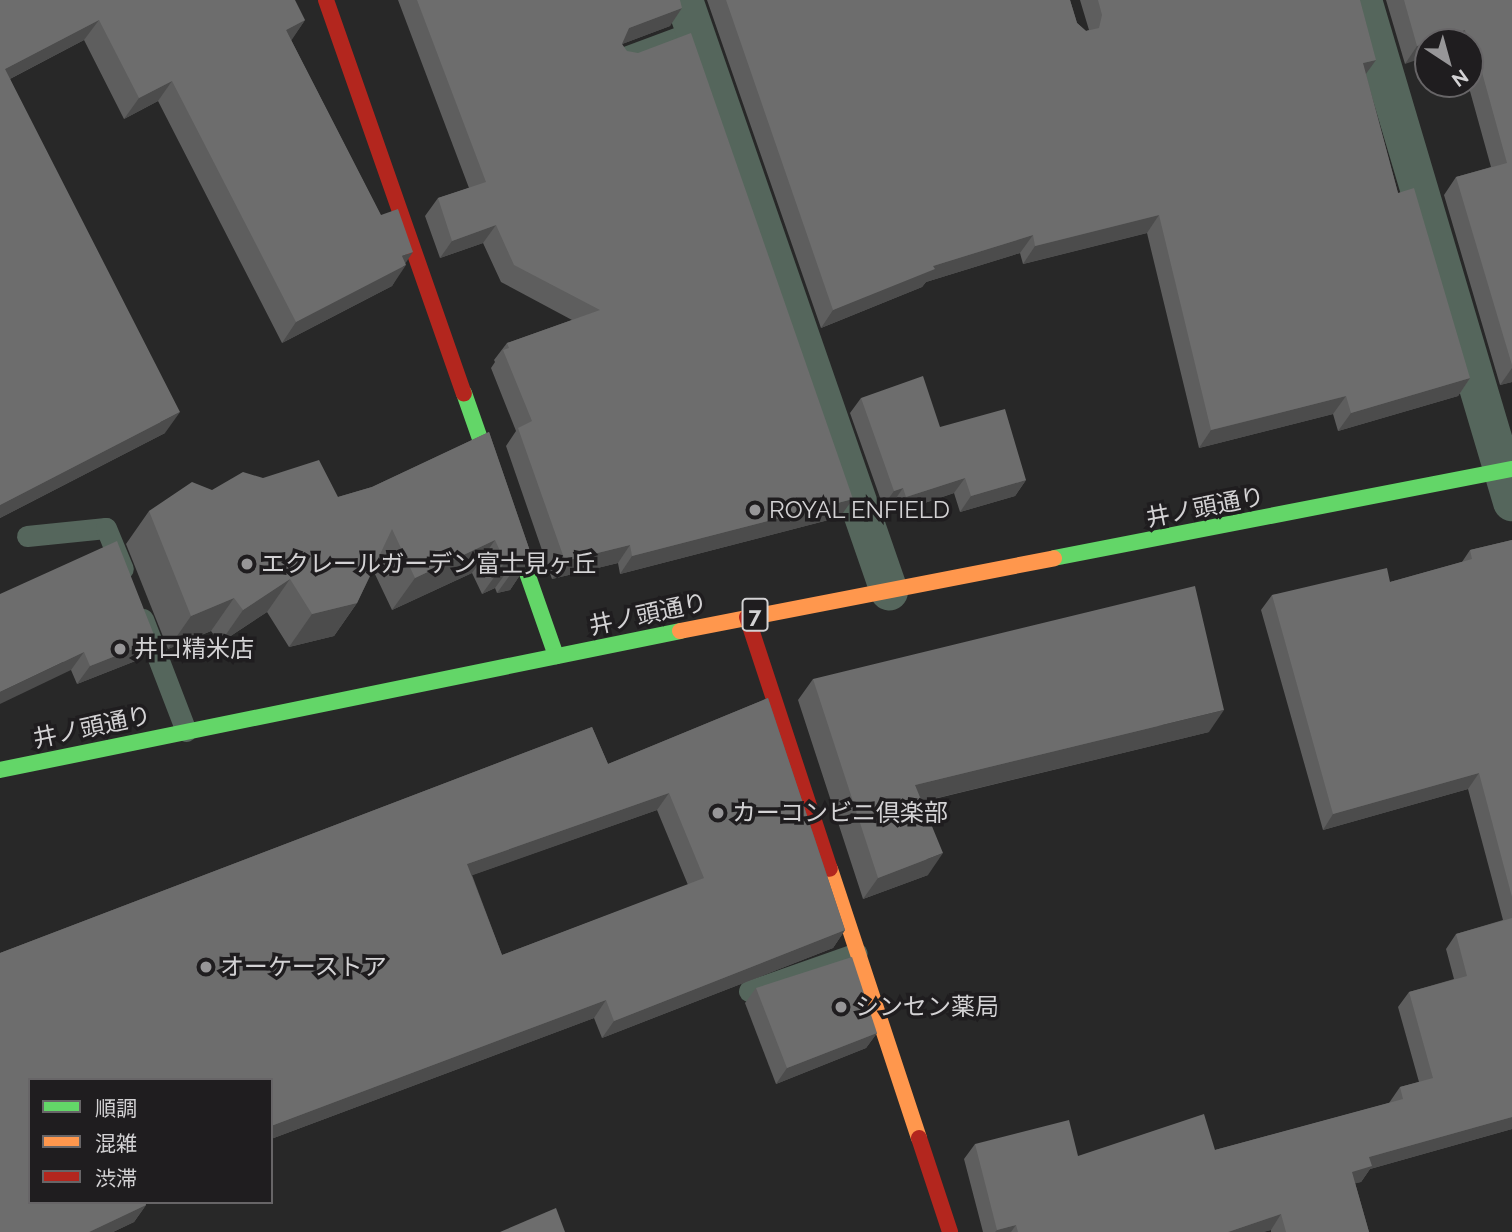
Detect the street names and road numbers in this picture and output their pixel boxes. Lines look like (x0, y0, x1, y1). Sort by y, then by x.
street label: 井ノ頭通り (1143, 481, 1267, 533)
street label: 井ノ頭通り (586, 587, 710, 641)
road number: 7 (741, 596, 769, 635)
street label: 井ノ頭通り (30, 700, 154, 754)

